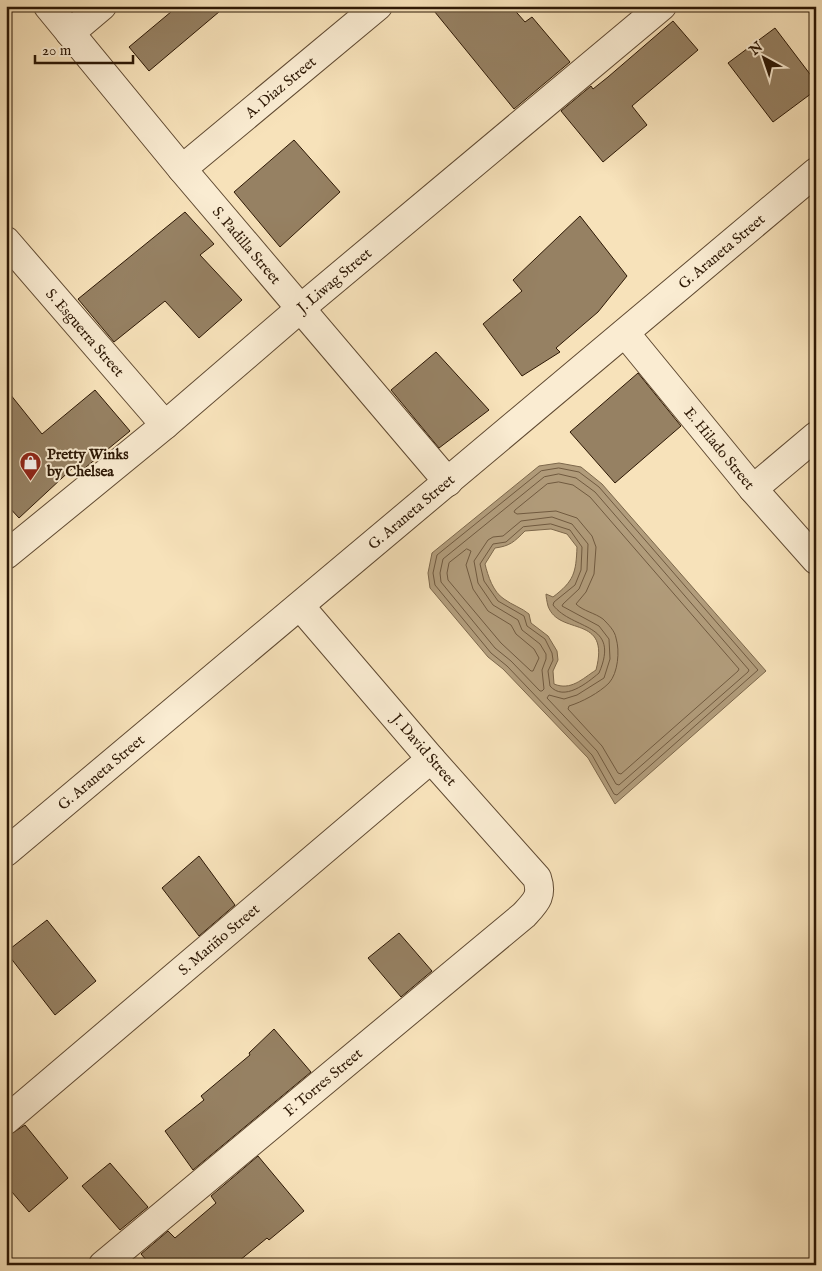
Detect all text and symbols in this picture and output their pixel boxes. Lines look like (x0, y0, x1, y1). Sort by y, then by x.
scale bar (35, 32, 132, 64)
north arrow (740, 32, 790, 82)
text: N (745, 38, 767, 60)
text: 20 m (42, 41, 72, 60)
street label: A. Diaz Street (240, 52, 320, 123)
street label: S. Padilla Street (208, 202, 285, 288)
street label: G. Araneta Street (674, 210, 769, 293)
street label: J. Liwag Street (291, 244, 375, 318)
street label: S. Esguerra Street (42, 284, 129, 381)
street label: E. Hilado Street (680, 403, 759, 493)
place label: Pretty Winks by Chelsea (46, 445, 129, 481)
shop icon: Pretty Winks by Chelsea (19, 451, 43, 482)
street label: G. Araneta Street (364, 470, 458, 554)
street label: J. David Street (386, 708, 461, 790)
street label: G. Araneta Street (54, 730, 148, 814)
street label: S. Mariño Street (174, 899, 263, 979)
street label: F. Torres Street (280, 1044, 366, 1120)

